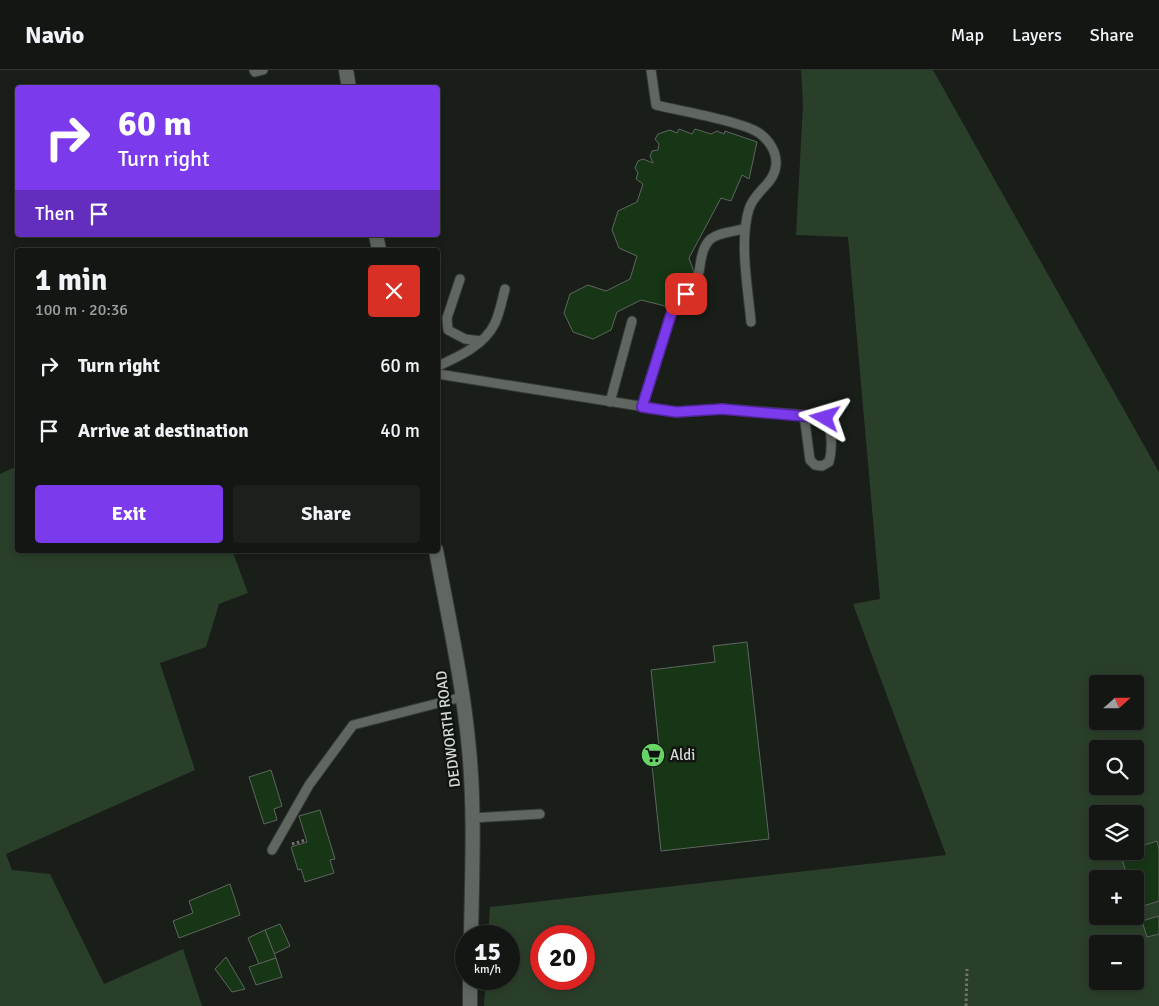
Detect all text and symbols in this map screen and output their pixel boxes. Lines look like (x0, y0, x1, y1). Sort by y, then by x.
text: Navio (25, 20, 84, 50)
text: Map (951, 24, 984, 46)
text: Layers (1012, 24, 1062, 46)
text: Share (1090, 24, 1134, 46)
text: 60 m (118, 102, 192, 145)
icon: right (35, 105, 100, 170)
text: Turn right (118, 145, 210, 172)
icon: arrive (85, 200, 113, 228)
text: Then (35, 202, 75, 226)
text: 1 min (35, 262, 107, 299)
button: close (368, 265, 420, 317)
pin (665, 273, 707, 315)
icon: arrive (672, 280, 700, 308)
text: 100 m · 20:36 (35, 300, 128, 320)
icon: right (35, 352, 63, 380)
text: Turn right (78, 354, 160, 378)
text: 60 m (380, 354, 420, 378)
position arrow (798, 391, 850, 443)
icon: arrive (35, 417, 63, 445)
text: Arrive at destination (78, 419, 249, 443)
text: 40 m (380, 419, 420, 443)
button: Exit (35, 485, 223, 543)
button: Share (233, 485, 420, 543)
street label: DEDWORTH ROAD (432, 670, 464, 788)
north arrow (1089, 675, 1144, 730)
map controls (1089, 675, 1144, 990)
button: search (1089, 740, 1144, 795)
supermarket icon: Aldi (640, 742, 666, 768)
place label: Aldi (670, 746, 695, 764)
button: layers (1089, 805, 1144, 860)
button: + (1089, 870, 1144, 925)
speed limit sign: 20 (530, 925, 595, 990)
button: − (1089, 935, 1144, 990)
text: 15 (474, 936, 501, 967)
text: km/h (474, 962, 501, 977)

